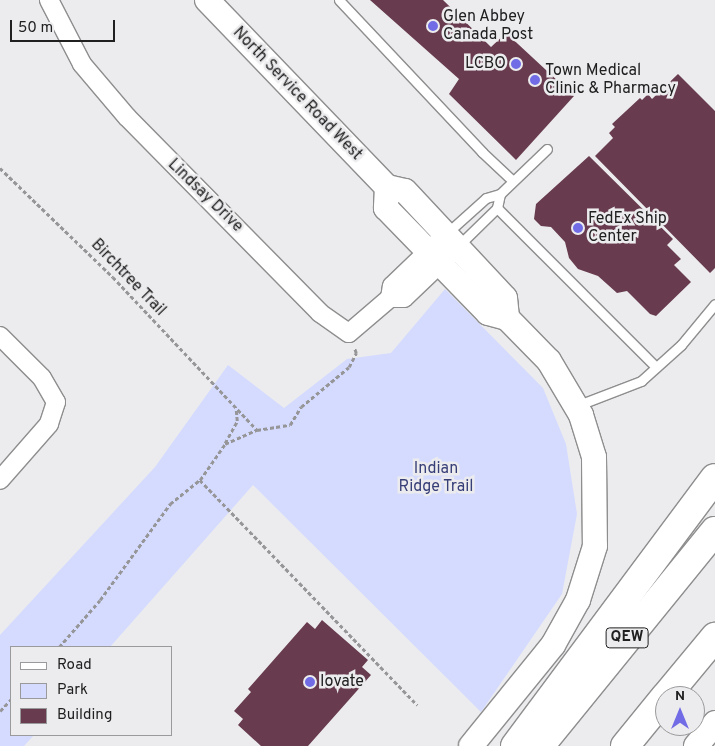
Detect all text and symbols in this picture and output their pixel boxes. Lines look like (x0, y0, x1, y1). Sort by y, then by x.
place label: Glen Abbey Canada Post (443, 7, 533, 45)
scale bar (12, 10, 118, 42)
text: 50 m (18, 19, 53, 38)
marker: Glen Abbey Canada Post (427, 20, 439, 32)
street label: North Service Road West (228, 23, 366, 165)
place label: LCBO (465, 54, 506, 74)
marker: LCBO (510, 58, 522, 70)
place label: Town Medical Clinic & Pharmacy (545, 61, 676, 99)
marker: Town Medical Clinic & Pharmacy (529, 74, 541, 86)
street label: Lindsay Drive (163, 155, 247, 237)
place label: FedEx Ship Center (588, 209, 667, 247)
marker: FedEx Ship Center (572, 222, 584, 234)
street label: Birchtree Trail (86, 235, 170, 321)
park label: Indian Ridge Trail (398, 459, 474, 497)
road number: QEW (604, 626, 650, 650)
legend (10, 646, 172, 736)
text: Road (57, 656, 92, 675)
place label: Iovate (320, 672, 364, 692)
marker: Iovate (304, 676, 316, 688)
text: Park (57, 681, 88, 700)
north arrow (655, 686, 705, 736)
text: N (675, 688, 685, 705)
text: Building (57, 706, 112, 725)

